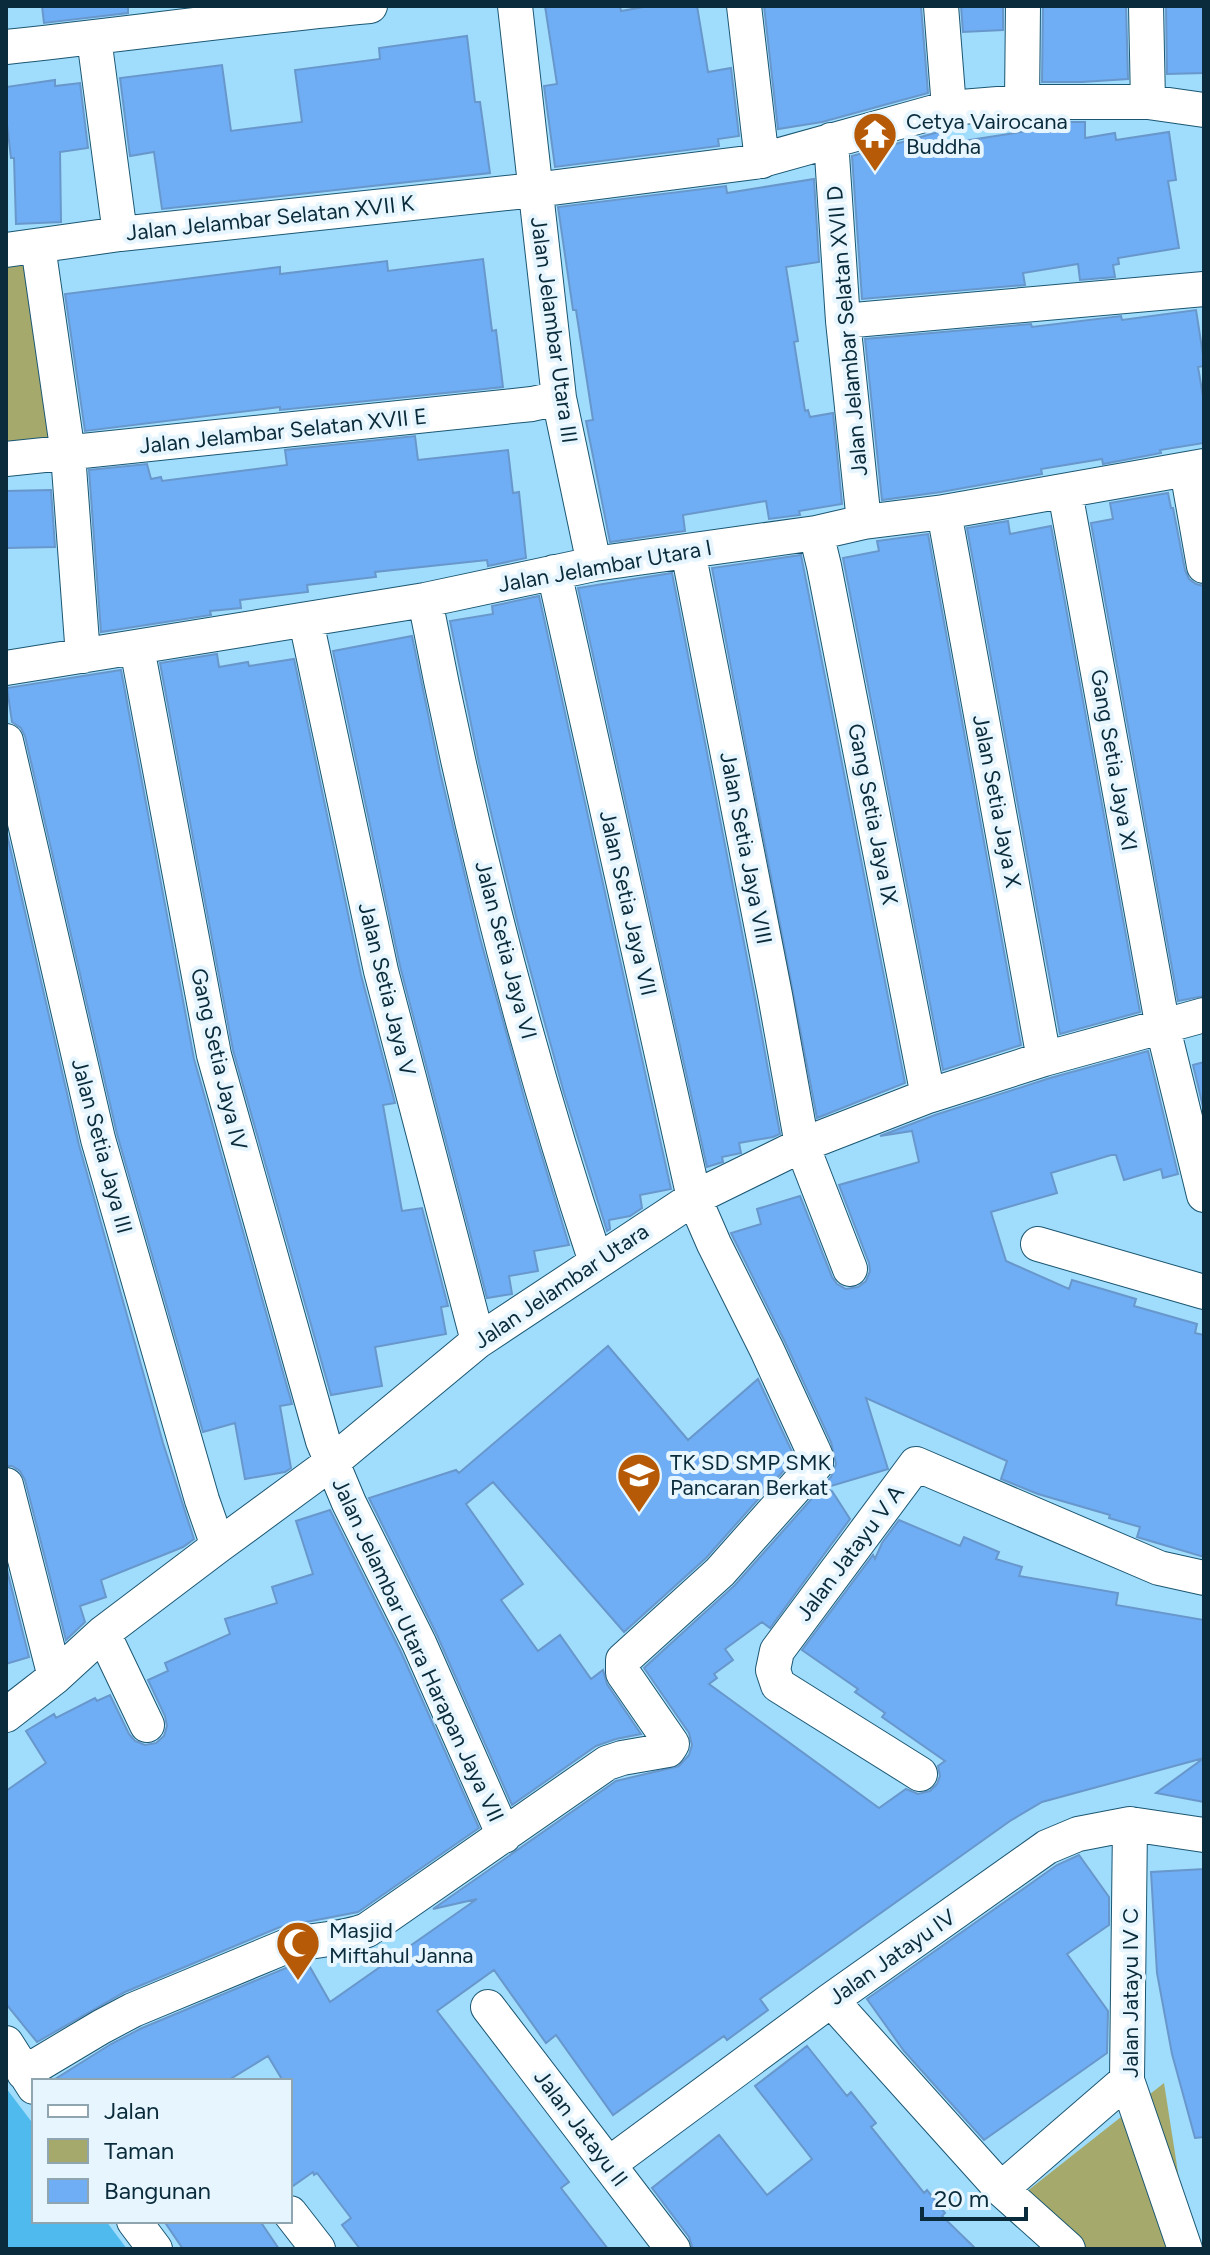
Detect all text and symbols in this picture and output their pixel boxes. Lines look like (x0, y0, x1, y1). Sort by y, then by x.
place label: Cetya Vairocana Buddha (906, 108, 1068, 160)
temple icon: Cetya Vairocana Buddha (851, 110, 899, 173)
street label: Jalan Jelambar Selatan XVII D (821, 185, 873, 477)
street label: Jalan Jelambar Selatan XVII K (125, 189, 416, 247)
street label: Jalan Jelambar Utara III (525, 215, 583, 445)
street label: Jalan Jelambar Selatan XVII E (138, 402, 428, 460)
street label: Jalan Jelambar Utara I (496, 534, 714, 598)
street label: Gang Setia Jaya XI (1085, 667, 1143, 853)
street label: Jalan Setia Jaya X (967, 712, 1027, 890)
street label: Gang Setia Jaya IX (842, 721, 904, 907)
street label: Jalan Setia Jaya VIII (714, 750, 778, 946)
street label: Jalan Setia Jaya VII (594, 808, 662, 998)
street label: Jalan Setia Jaya VI (469, 858, 543, 1042)
street label: Jalan Setia Jaya V (352, 900, 422, 1079)
street label: Gang Setia Jaya IV (185, 965, 253, 1153)
street label: Jalan Setia Jaya III (66, 1055, 138, 1237)
street label: Jalan Jelambar Utara (468, 1217, 654, 1355)
place label: TK SD SMP SMK Pancaran Berkat (670, 1449, 831, 1501)
school or university icon: TK SD SMP SMK Pancaran Berkat (615, 1451, 663, 1514)
street label: Jalan Jelambar Utara Harapan Jaya VII (326, 1474, 510, 1826)
street label: Jalan Jatayu V A (790, 1480, 910, 1626)
street label: Jalan Jatayu IV (823, 1903, 961, 2011)
street label: Jalan Jatayu IV C (1117, 1908, 1144, 2078)
place label: Masjid Miftahul Janna (329, 1917, 473, 1969)
mosque icon: Masjid Miftahul Janna (274, 1919, 322, 1982)
street label: Jalan Jatayu II (528, 2064, 634, 2192)
legend (32, 2079, 292, 2223)
text: Jalan (104, 2096, 160, 2125)
text: Taman (104, 2136, 174, 2165)
scale bar (922, 2171, 1026, 2221)
text: Bangunan (104, 2176, 211, 2205)
text: 20 m (934, 2184, 989, 2213)

